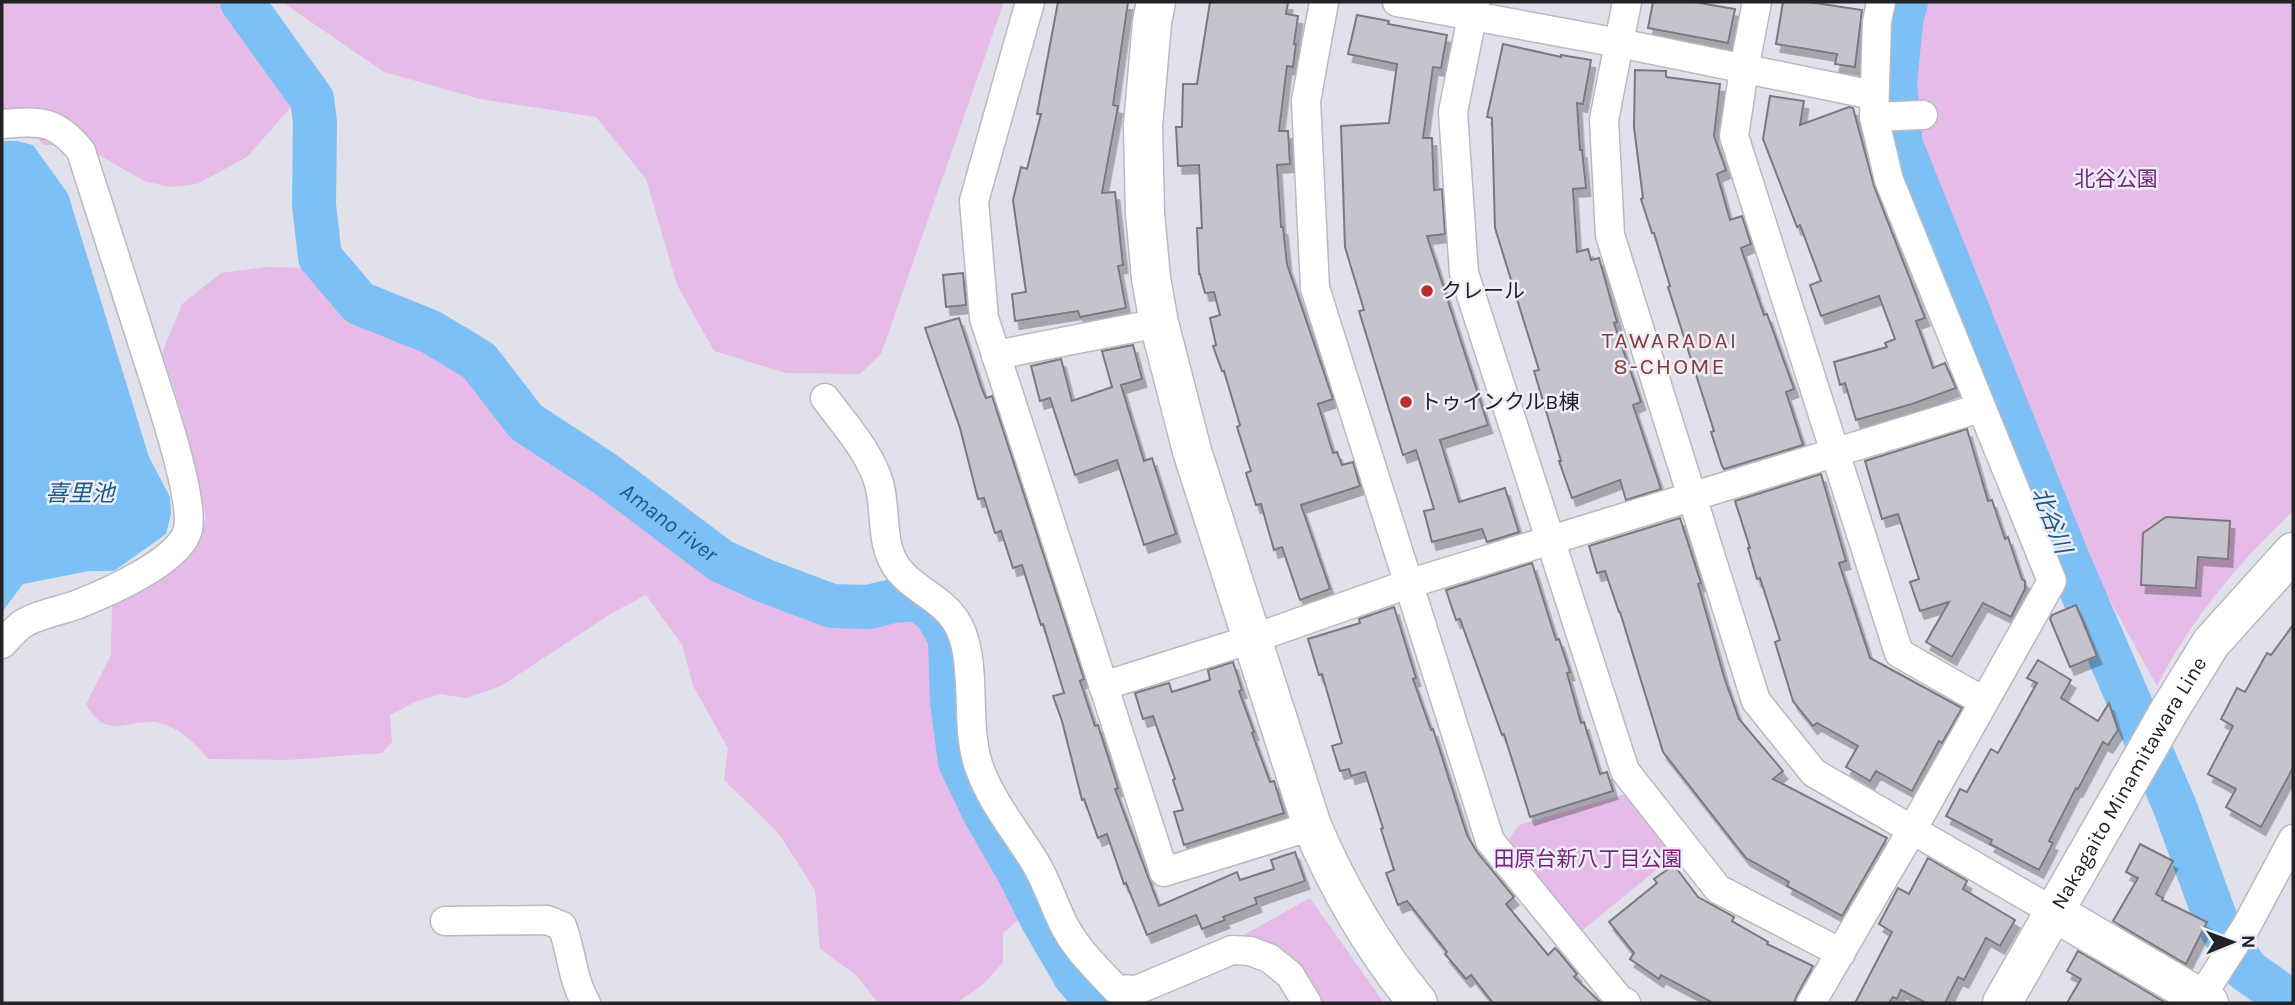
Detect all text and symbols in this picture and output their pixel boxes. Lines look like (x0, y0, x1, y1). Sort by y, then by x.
park label: 北谷公園 (2074, 167, 2158, 191)
place label: クレール (1441, 279, 1525, 303)
marker: クレール (1419, 283, 1435, 299)
district label: TAWARADAI 8-CHOME (1602, 327, 1738, 380)
place label: トゥインクルB棟 (1420, 390, 1579, 414)
marker: トゥインクルB棟 (1398, 394, 1414, 410)
water label: Amano river (615, 477, 724, 568)
water label: 喜里池 (46, 480, 117, 507)
water label: 北谷川 (2026, 483, 2078, 560)
street label: Nakagaito Minamitawara Line (2046, 652, 2211, 913)
park label: 田原台新八丁目公園 (1494, 847, 1683, 871)
north arrow (2197, 907, 2267, 977)
text: N (2237, 935, 2259, 949)

